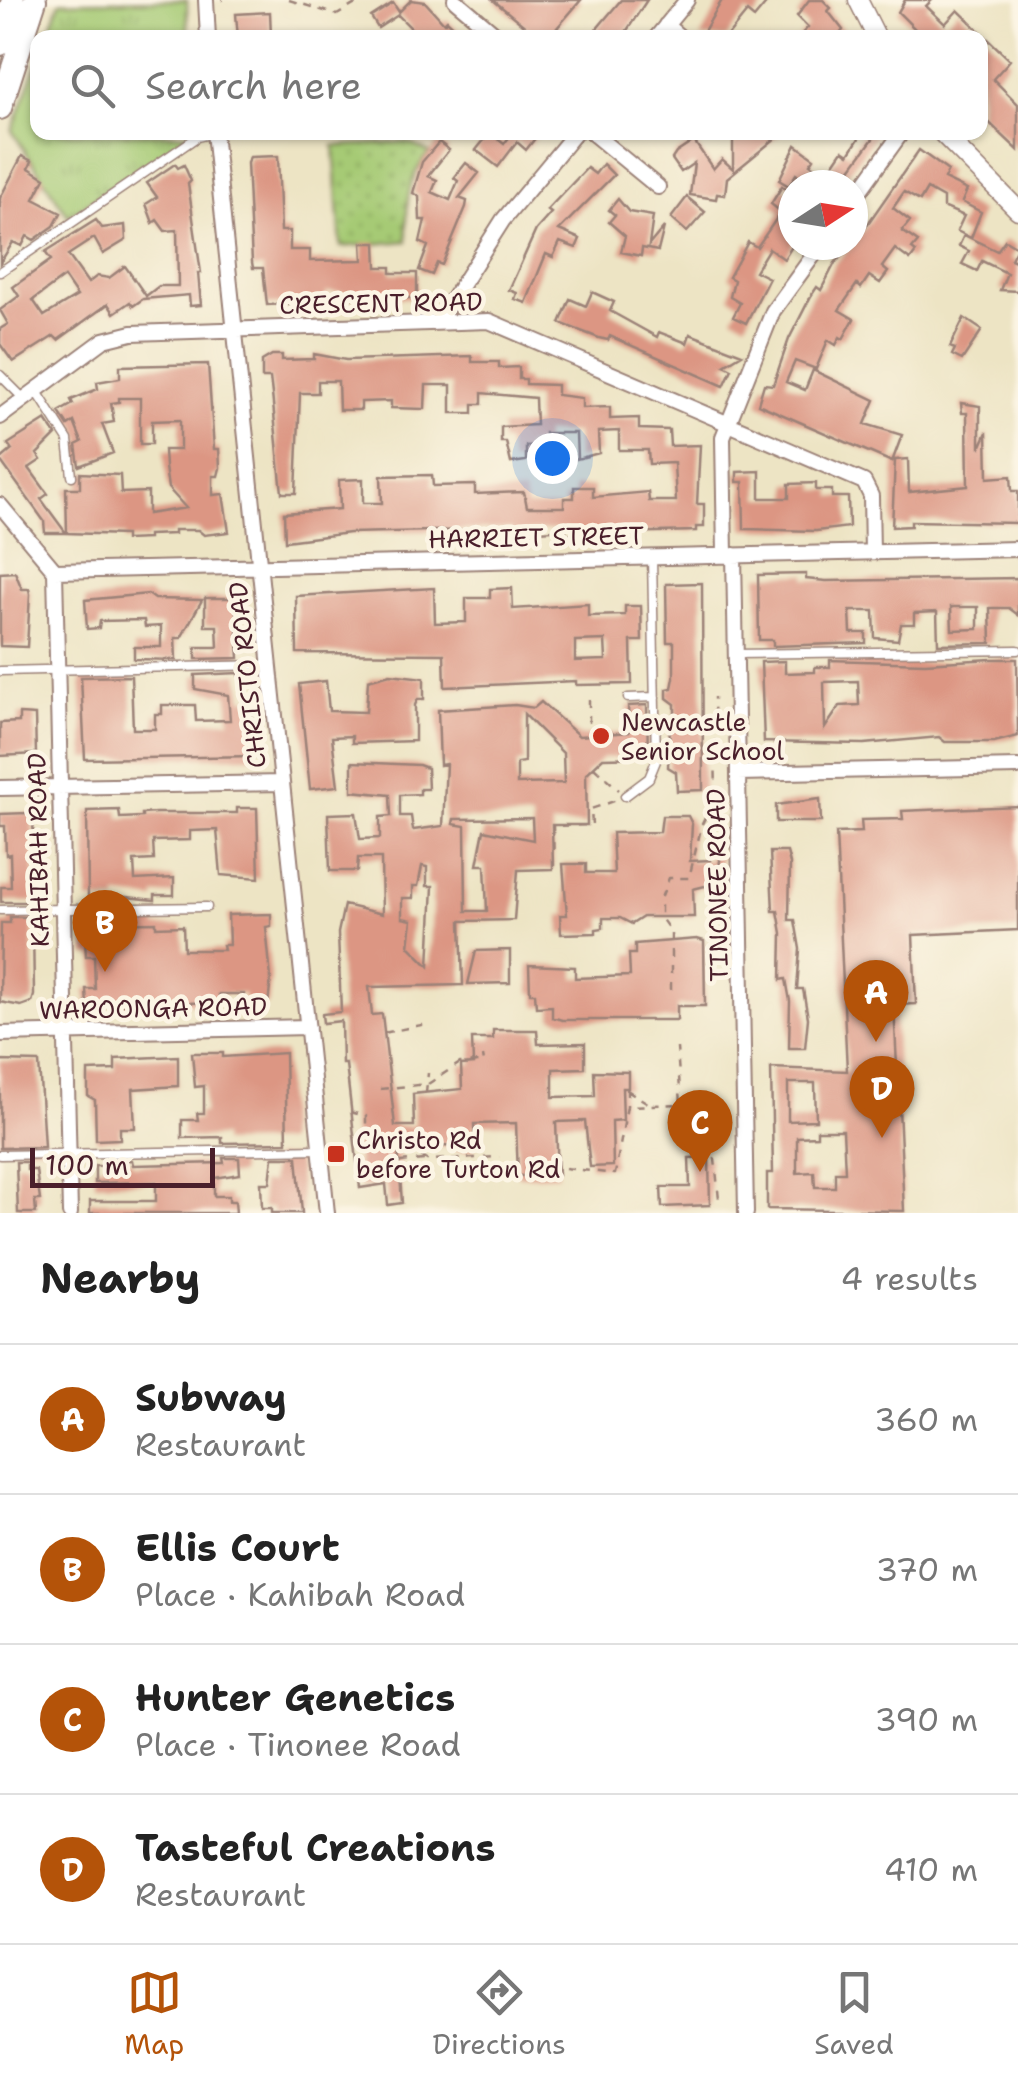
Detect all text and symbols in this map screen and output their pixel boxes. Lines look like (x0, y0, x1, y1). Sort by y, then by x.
search box (30, 30, 988, 140)
icon: search (65, 58, 120, 113)
text: Search here (145, 60, 362, 111)
north arrow (778, 170, 868, 260)
street label: CRESCENT ROAD (279, 284, 483, 322)
your location (527, 433, 578, 484)
street label: HARRIET STREET (428, 518, 644, 556)
street label: CHRISTO ROAD (220, 580, 274, 770)
place label: Newcastle Senior School (621, 705, 785, 768)
marker: Newcastle Senior School (590, 725, 612, 747)
street label: KAHIBAH ROAD (19, 752, 57, 948)
street label: TINONEE ROAD (698, 788, 736, 982)
pin: B (72, 890, 138, 972)
pin: A (844, 960, 908, 1042)
street label: WAROONGA ROAD (39, 989, 267, 1027)
pin: D (850, 1056, 914, 1138)
pin: C (668, 1090, 732, 1172)
place label: Christo Rd before Turton Rd (356, 1123, 560, 1186)
scale bar (30, 1143, 215, 1188)
marker: Christo Rd before Turton Rd (325, 1143, 347, 1165)
text: 100 m (45, 1146, 129, 1184)
text: Nearby (40, 1250, 200, 1306)
text: 4 results (841, 1257, 978, 1300)
text: Subway (135, 1372, 287, 1423)
text: A (60, 1398, 85, 1441)
text: 360 m (874, 1398, 978, 1441)
text: Restaurant (135, 1423, 306, 1466)
text: Ellis Court (135, 1522, 340, 1573)
text: B (63, 1548, 82, 1591)
text: 370 m (876, 1548, 978, 1591)
text: Place · Kahibah Road (135, 1573, 465, 1616)
text: Hunter Genetics (135, 1672, 455, 1723)
text: C (63, 1698, 82, 1741)
text: 390 m (875, 1698, 978, 1741)
text: Place · Tinonee Road (135, 1723, 461, 1766)
text: Tasteful Creations (135, 1822, 495, 1873)
text: D (61, 1848, 84, 1891)
text: 410 m (884, 1848, 978, 1891)
text: Restaurant (135, 1873, 306, 1916)
tab: Map (124, 1965, 184, 2063)
tab: Directions (433, 1965, 566, 2063)
tab: Saved (814, 1965, 894, 2063)

